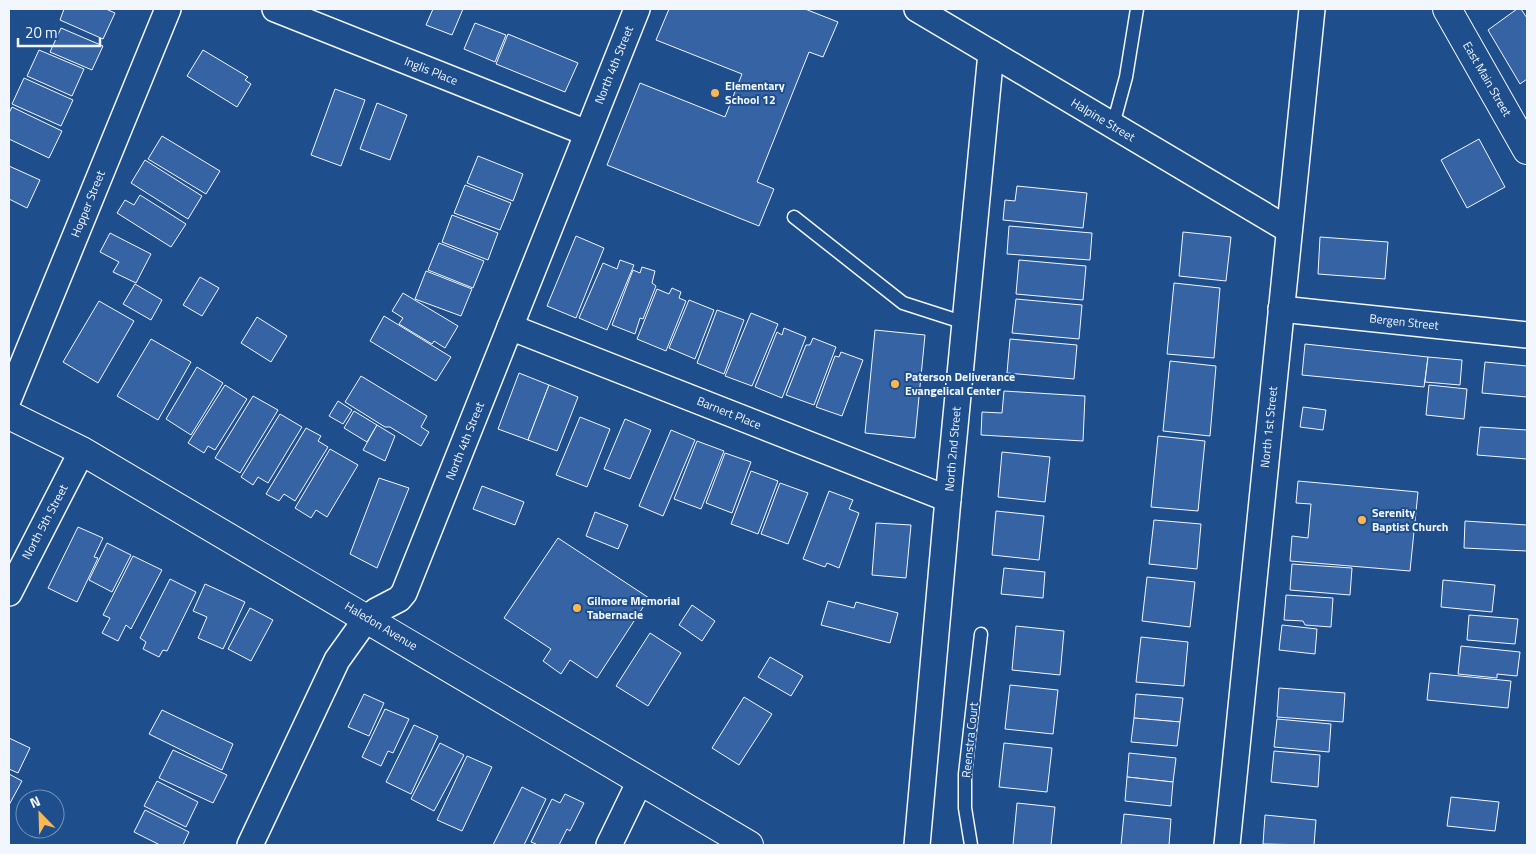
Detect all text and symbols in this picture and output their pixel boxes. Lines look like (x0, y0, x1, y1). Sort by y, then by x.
scale bar (18, 15, 100, 47)
text: 20 m (25, 21, 58, 44)
street label: North 4th Street (589, 22, 638, 107)
street label: East Main Street (1458, 38, 1517, 120)
street label: Inglis Place (402, 51, 461, 90)
place label: Elementary School 12 (725, 76, 785, 109)
marker: Elementary School 12 (709, 87, 721, 99)
street label: Halpine Street (1068, 93, 1140, 147)
street label: Hopper Street (65, 167, 110, 240)
street label: Bergen Street (1368, 308, 1441, 335)
place label: Paterson Deliverance Evangelical Center (905, 367, 1015, 400)
marker: Paterson Deliverance Evangelical Center (889, 378, 901, 390)
street label: North 1st Street (1255, 384, 1282, 469)
street label: Barnert Place (694, 391, 764, 434)
street label: North 4th Street (440, 398, 489, 483)
street label: North 2nd Street (939, 405, 966, 492)
street label: North 5th Street (17, 480, 73, 563)
place label: Serenity Baptist Church (1372, 503, 1448, 536)
marker: Serenity Baptist Church (1356, 514, 1368, 526)
place label: Gilmore Memorial Tabernacle (587, 591, 680, 624)
street label: Haledon Avenue (341, 596, 421, 655)
marker: Gilmore Memorial Tabernacle (571, 602, 583, 614)
street label: Reenstra Court (956, 700, 983, 779)
north arrow (15, 789, 65, 839)
text: N (26, 790, 43, 813)

